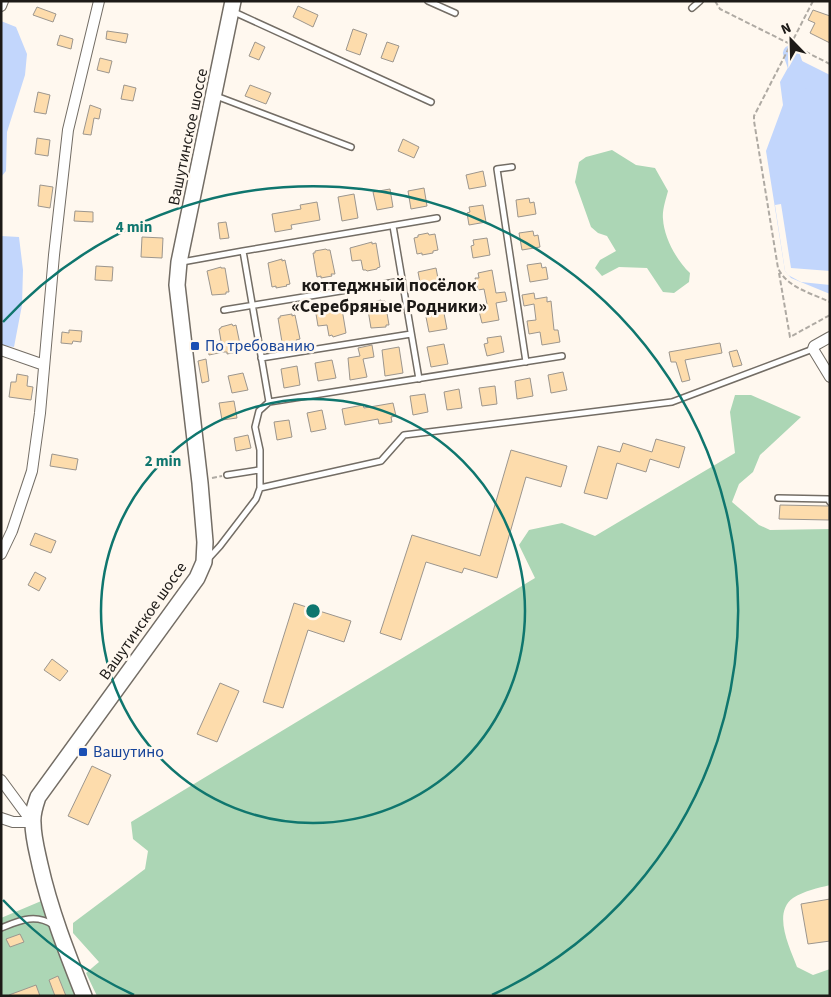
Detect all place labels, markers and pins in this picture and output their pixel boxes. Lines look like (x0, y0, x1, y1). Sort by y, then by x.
place label: По требованию (205, 335, 315, 357)
marker: По требованию (189, 340, 201, 352)
centre of rings (304, 602, 322, 620)
place label: Вашутино (93, 741, 164, 763)
marker: Вашутино (77, 746, 89, 758)

